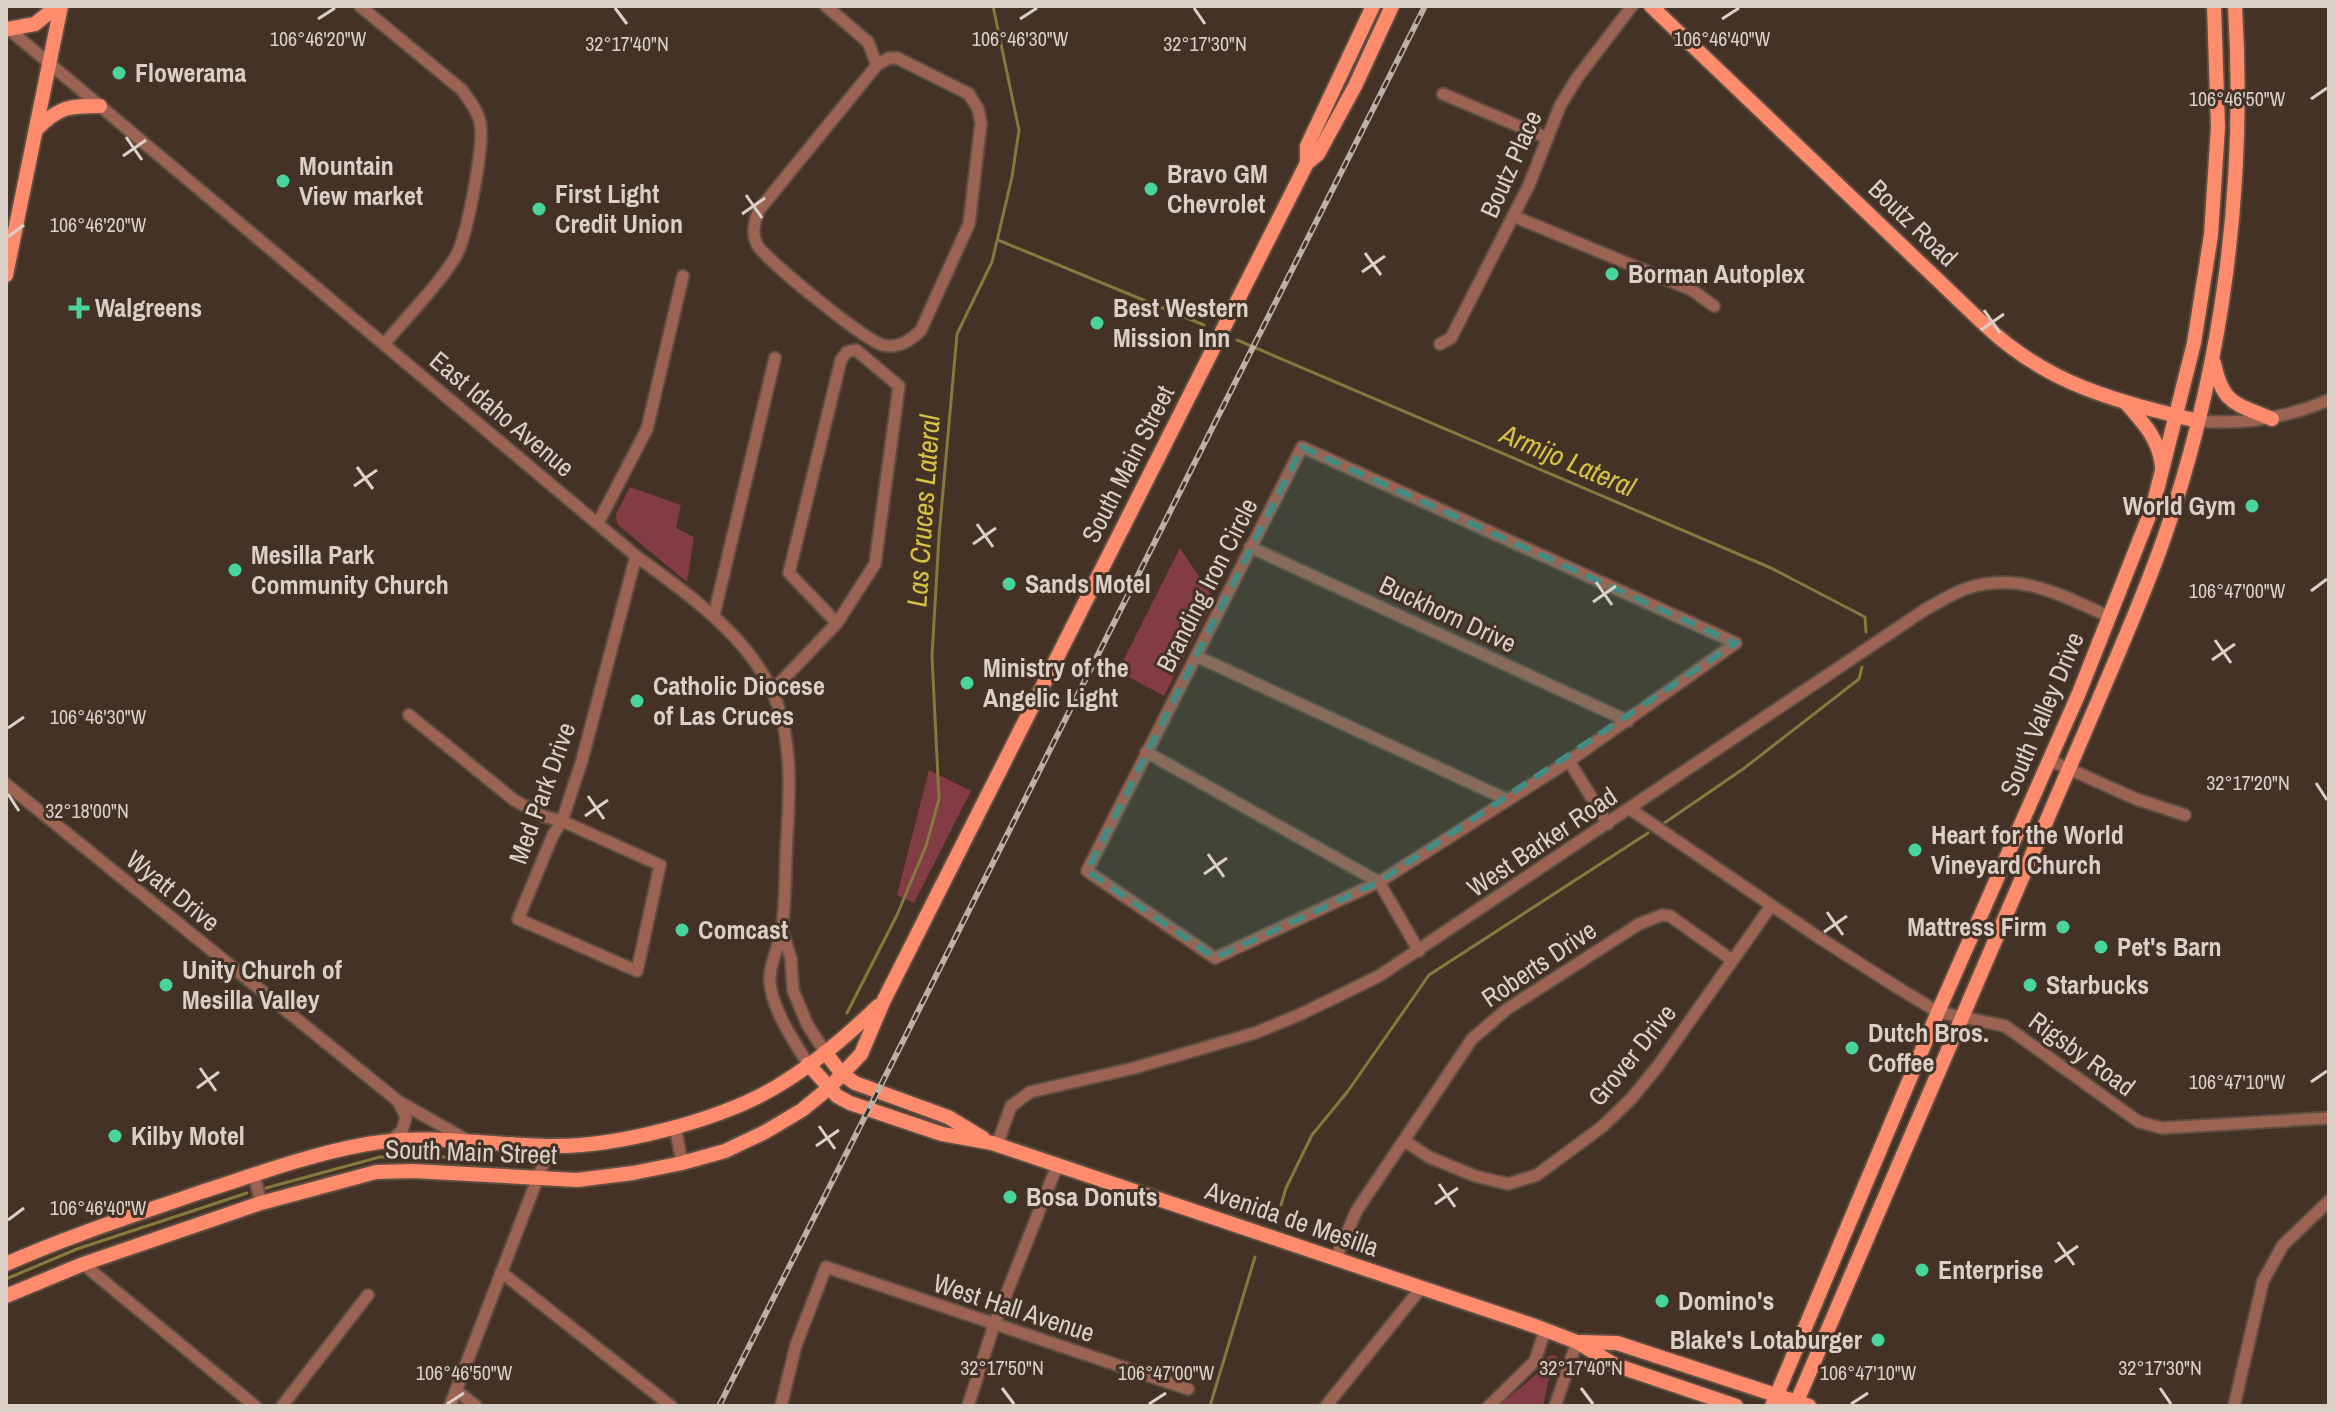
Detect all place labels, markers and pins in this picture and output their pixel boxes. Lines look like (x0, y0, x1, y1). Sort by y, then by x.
place label: Flowerama (135, 55, 247, 90)
marker: Flowerama (110, 64, 128, 82)
place label: Mountain View market (299, 148, 423, 213)
place label: Bravo GM Chevrolet (1167, 156, 1268, 221)
marker: Mountain View market (274, 172, 292, 190)
place label: First Light Credit Union (555, 176, 683, 241)
marker: Bravo GM Chevrolet (1142, 180, 1160, 198)
marker: First Light Credit Union (530, 200, 548, 218)
place label: Borman Autoplex (1628, 256, 1805, 291)
marker: Borman Autoplex (1603, 265, 1621, 283)
place label: Walgreens (95, 290, 202, 325)
place label: Best Western Mission Inn (1113, 290, 1249, 355)
marker: Walgreens (70, 299, 88, 317)
marker: Best Western Mission Inn (1088, 314, 1106, 332)
place label: World Gym (2123, 488, 2236, 523)
marker: World Gym (2243, 497, 2261, 515)
place label: Mesilla Park Community Church (251, 537, 449, 602)
marker: Mesilla Park Community Church (226, 561, 244, 579)
place label: Sands Motel (1025, 566, 1151, 601)
marker: Sands Motel (1000, 575, 1018, 593)
place label: Ministry of the Angelic Light (983, 650, 1129, 715)
place label: Catholic Diocese of Las Cruces (653, 668, 825, 733)
marker: Ministry of the Angelic Light (958, 674, 976, 692)
marker: Catholic Diocese of Las Cruces (628, 692, 646, 710)
place label: Heart for the World Vineyard Church (1931, 817, 2124, 882)
marker: Heart for the World Vineyard Church (1906, 841, 1924, 859)
place label: Mattress Firm (1907, 909, 2047, 944)
place label: Comcast (698, 912, 788, 947)
marker: Mattress Firm (2054, 918, 2072, 936)
marker: Comcast (673, 921, 691, 939)
place label: Pet's Barn (2117, 929, 2222, 964)
marker: Pet's Barn (2092, 938, 2110, 956)
place label: Unity Church of Mesilla Valley (182, 952, 343, 1017)
place label: Starbucks (2046, 967, 2149, 1002)
marker: Unity Church of Mesilla Valley (157, 976, 175, 994)
marker: Starbucks (2021, 976, 2039, 994)
place label: Dutch Bros. Coffee (1868, 1015, 1989, 1080)
marker: Dutch Bros. Coffee (1843, 1039, 1861, 1057)
place label: Kilby Motel (131, 1118, 245, 1153)
marker: Kilby Motel (106, 1127, 124, 1145)
place label: Bosa Donuts (1026, 1179, 1157, 1214)
marker: Bosa Donuts (1001, 1188, 1019, 1206)
place label: Enterprise (1938, 1252, 2043, 1287)
marker: Enterprise (1913, 1261, 1931, 1279)
place label: Domino's (1678, 1283, 1774, 1318)
marker: Domino's (1653, 1292, 1671, 1310)
place label: Blake's Lotaburger (1670, 1322, 1863, 1357)
marker: Blake's Lotaburger (1869, 1331, 1887, 1349)

